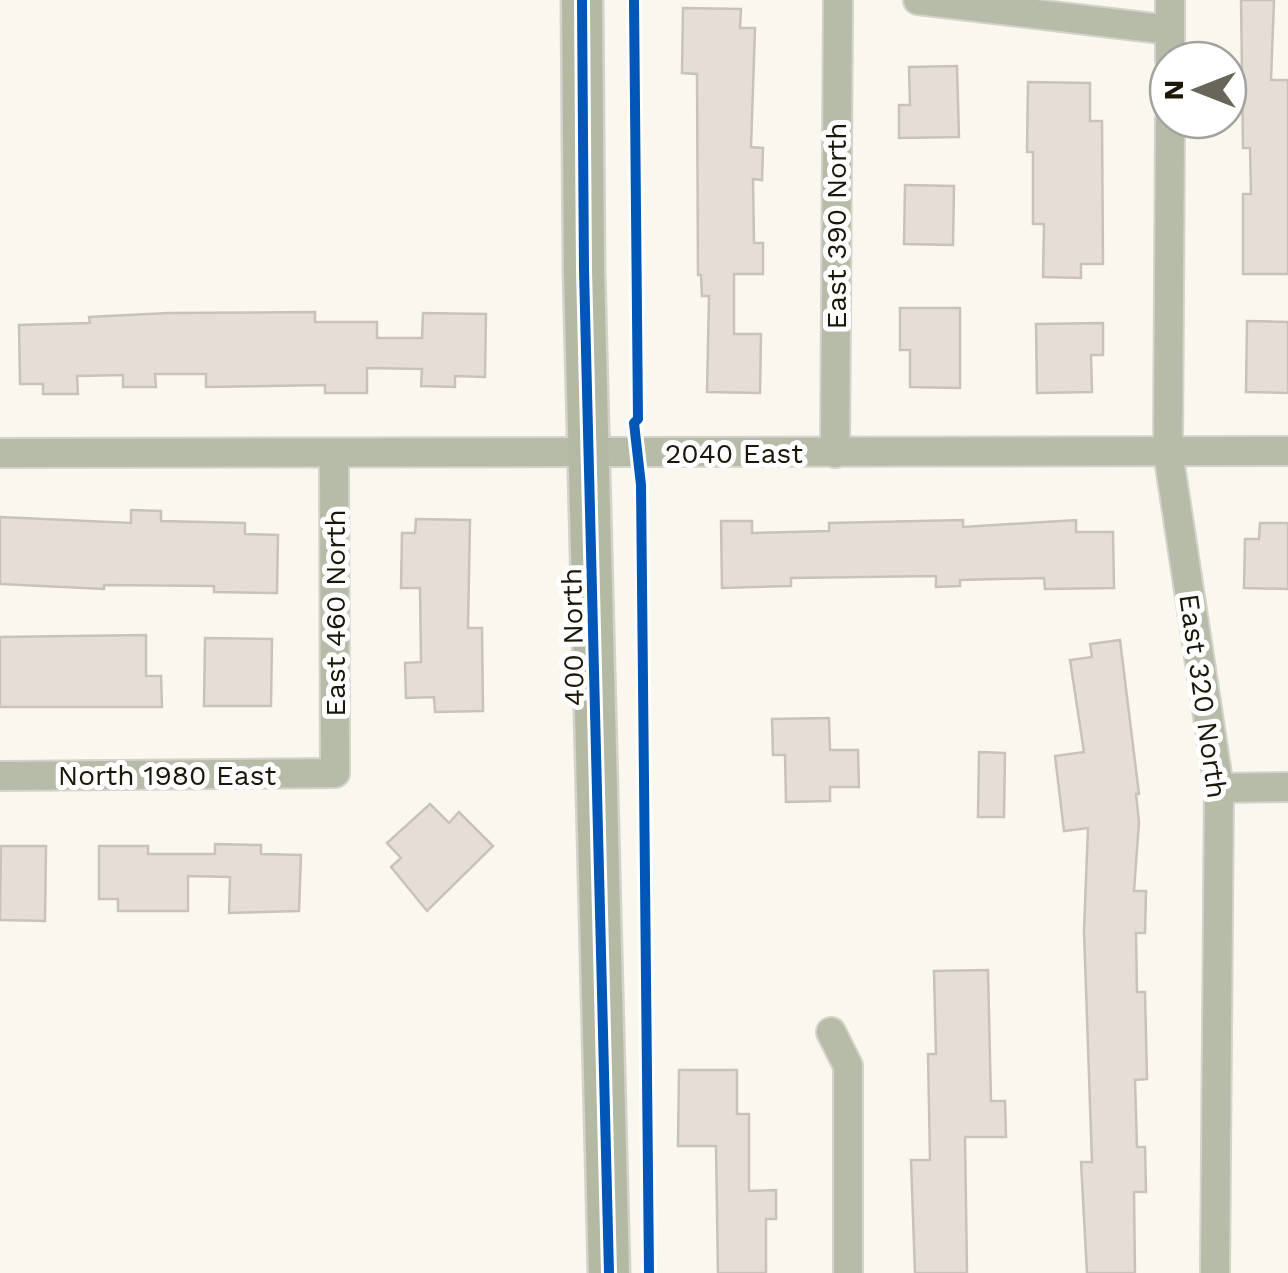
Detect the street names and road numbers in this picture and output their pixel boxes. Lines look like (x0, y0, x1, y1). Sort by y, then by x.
street label: East 390 North (820, 122, 853, 330)
street label: 2040 East (665, 437, 803, 470)
street label: East 460 North (319, 509, 352, 717)
street label: 400 North (555, 568, 591, 706)
street label: East 320 North (1172, 592, 1234, 800)
street label: North 1980 East (58, 759, 276, 792)

